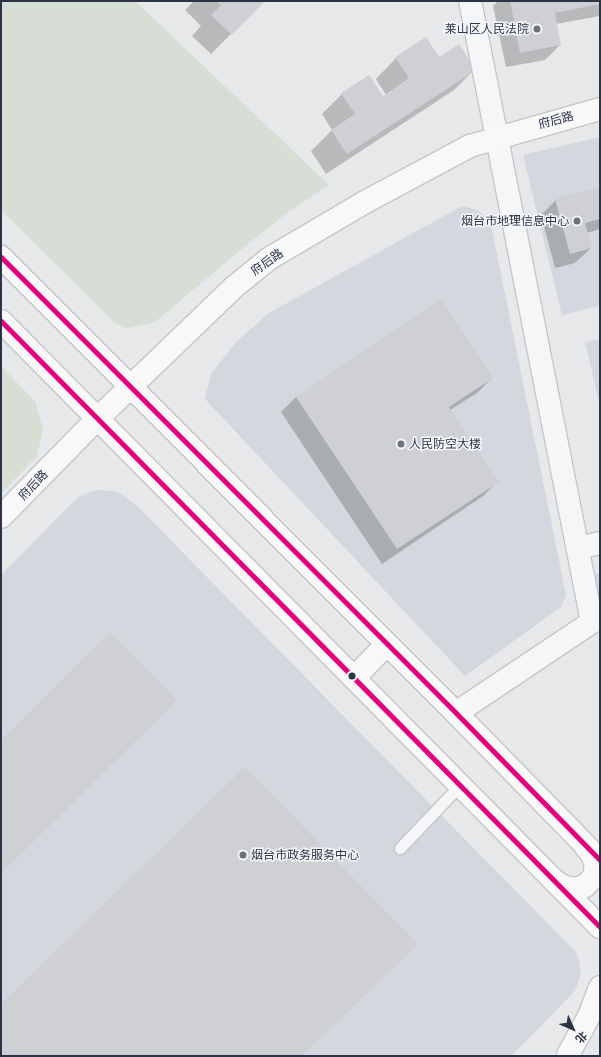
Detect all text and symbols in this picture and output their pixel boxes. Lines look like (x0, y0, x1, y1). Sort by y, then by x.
place label: 莱山区人民法院 (445, 22, 529, 36)
marker: 莱山区人民法院 (532, 24, 542, 34)
street label: 府后路 (537, 108, 575, 132)
place label: 烟台市地理信息中心 (461, 214, 569, 228)
marker: 烟台市地理信息中心 (572, 216, 582, 226)
street label: 府后路 (248, 246, 286, 278)
place label: 人民防空大楼 (409, 437, 481, 451)
marker: 人民防空大楼 (396, 439, 406, 449)
street label: 府后路 (15, 467, 51, 503)
unlabelled marker (347, 671, 357, 681)
place label: 烟台市政务服务中心 (251, 848, 359, 862)
marker: 烟台市政务服务中心 (238, 850, 248, 860)
north arrow (553, 1009, 593, 1049)
text: 北 (573, 1029, 591, 1047)

